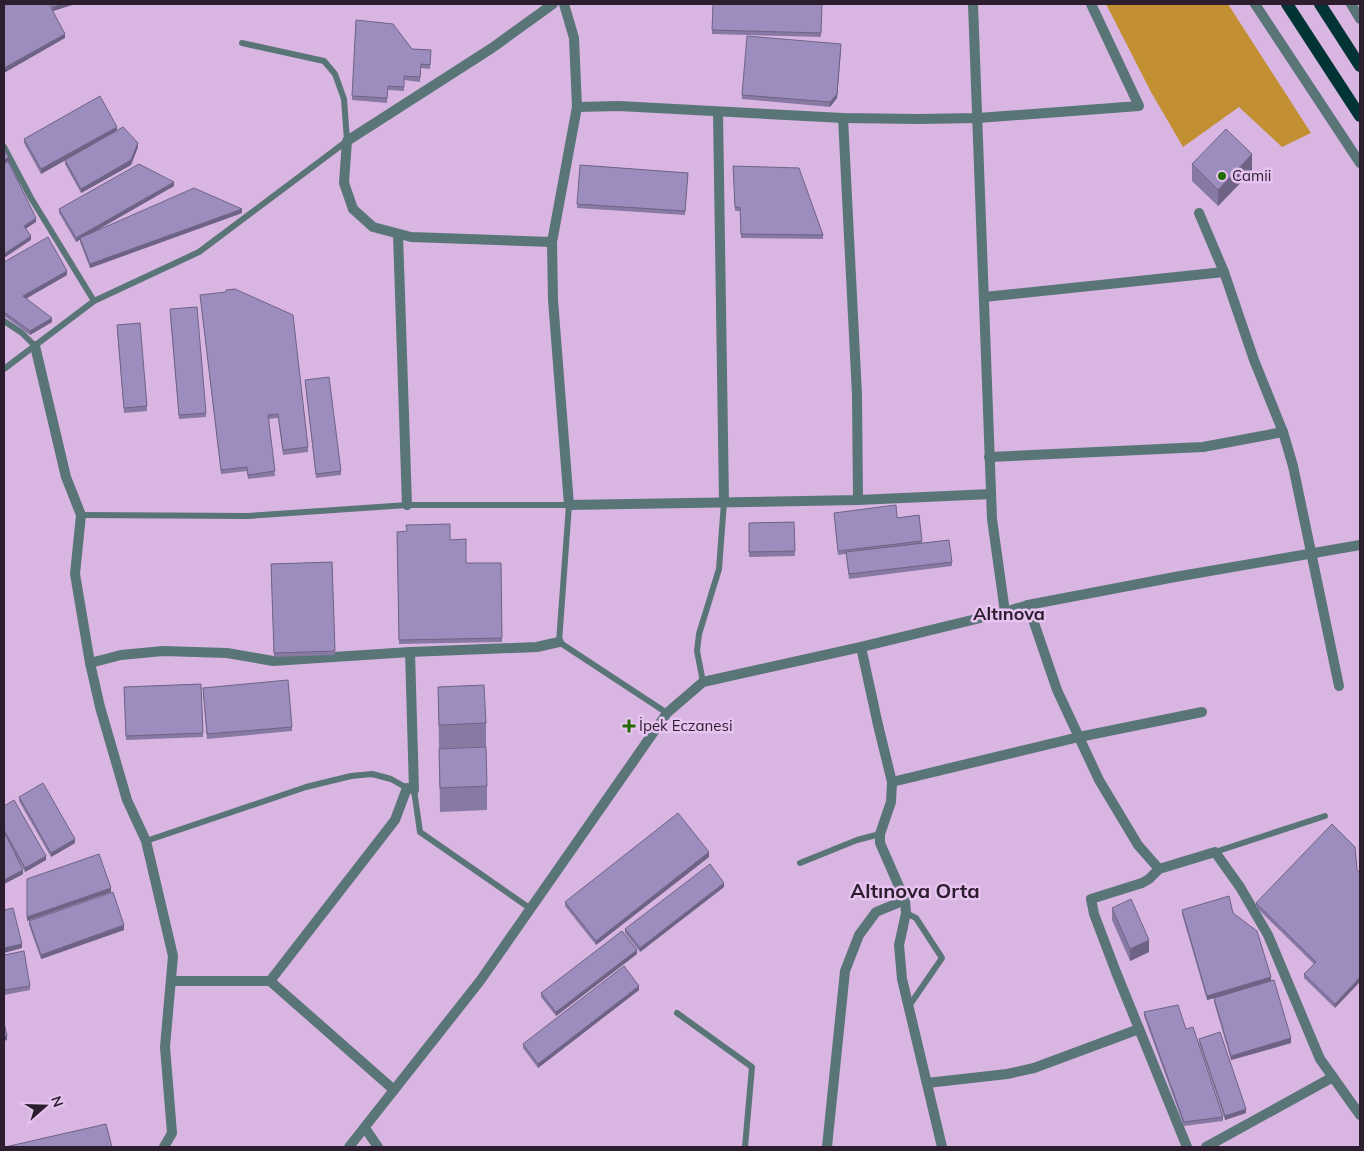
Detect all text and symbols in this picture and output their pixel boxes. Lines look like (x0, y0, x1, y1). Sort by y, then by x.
place label: Camii (1232, 166, 1271, 185)
marker: Camii (1216, 170, 1228, 182)
district label: Altınova (973, 602, 1045, 625)
place label: İpek Eczanesi (639, 716, 733, 735)
marker: İpek Eczanesi (623, 720, 635, 732)
district label: Altınova Orta (850, 878, 980, 903)
north arrow (20, 1081, 70, 1131)
text: N (47, 1094, 67, 1110)

